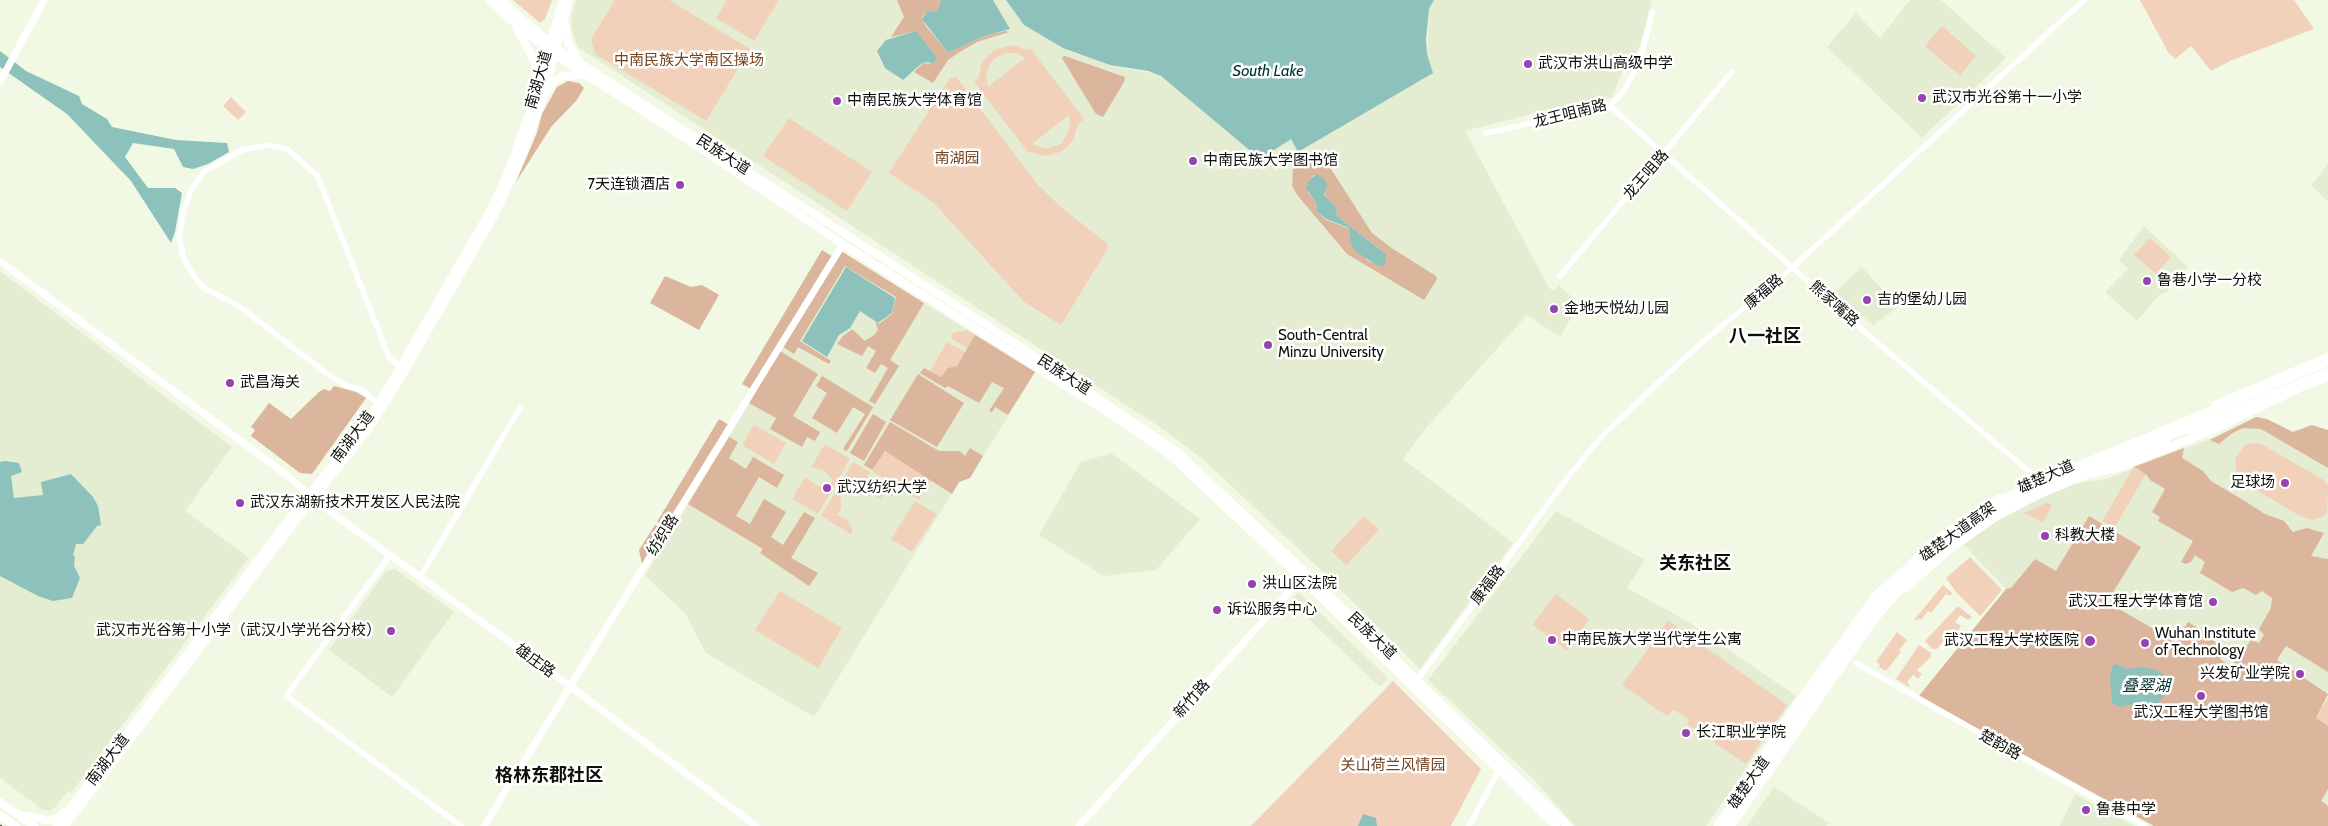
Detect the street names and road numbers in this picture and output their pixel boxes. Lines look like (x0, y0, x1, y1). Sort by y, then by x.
street label: 南湖大道 (522, 49, 556, 111)
street label: 龙王咀南路 (1531, 96, 1609, 132)
street label: 民族大道 (693, 131, 753, 179)
street label: 龙王咀路 (1620, 146, 1672, 204)
street label: 康福路 (1741, 271, 1787, 313)
street label: 熊家嘴路 (1806, 277, 1862, 331)
street label: 民族大道 (1034, 351, 1094, 399)
street label: 南湖大道 (328, 408, 378, 466)
street label: 雄楚大道 (2015, 457, 2077, 497)
street label: 雄楚大道高架 (1916, 498, 2000, 566)
street label: 纺织路 (643, 511, 683, 559)
street label: 康福路 (1467, 562, 1509, 608)
street label: 民族大道 (1344, 609, 1400, 663)
street label: 雄庄路 (512, 640, 558, 682)
street label: 新竹路 (1170, 676, 1214, 722)
street label: 楚韵路 (1976, 726, 2024, 764)
street label: 南湖大道 (83, 731, 133, 789)
street label: 雄楚大道 (1724, 753, 1774, 813)

